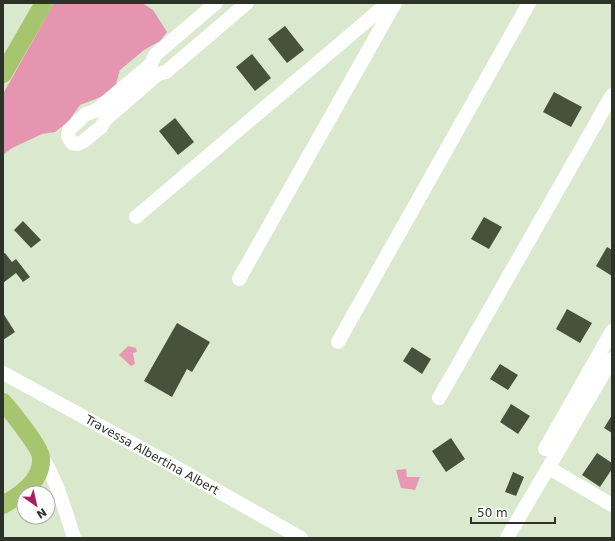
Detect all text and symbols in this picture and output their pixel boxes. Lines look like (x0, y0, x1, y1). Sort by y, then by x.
street label: Travessa Albertina Albert (82, 412, 221, 498)
north arrow (16, 485, 56, 525)
scale bar (471, 499, 555, 525)
text: N (34, 505, 49, 521)
text: 50 m (477, 506, 508, 520)

